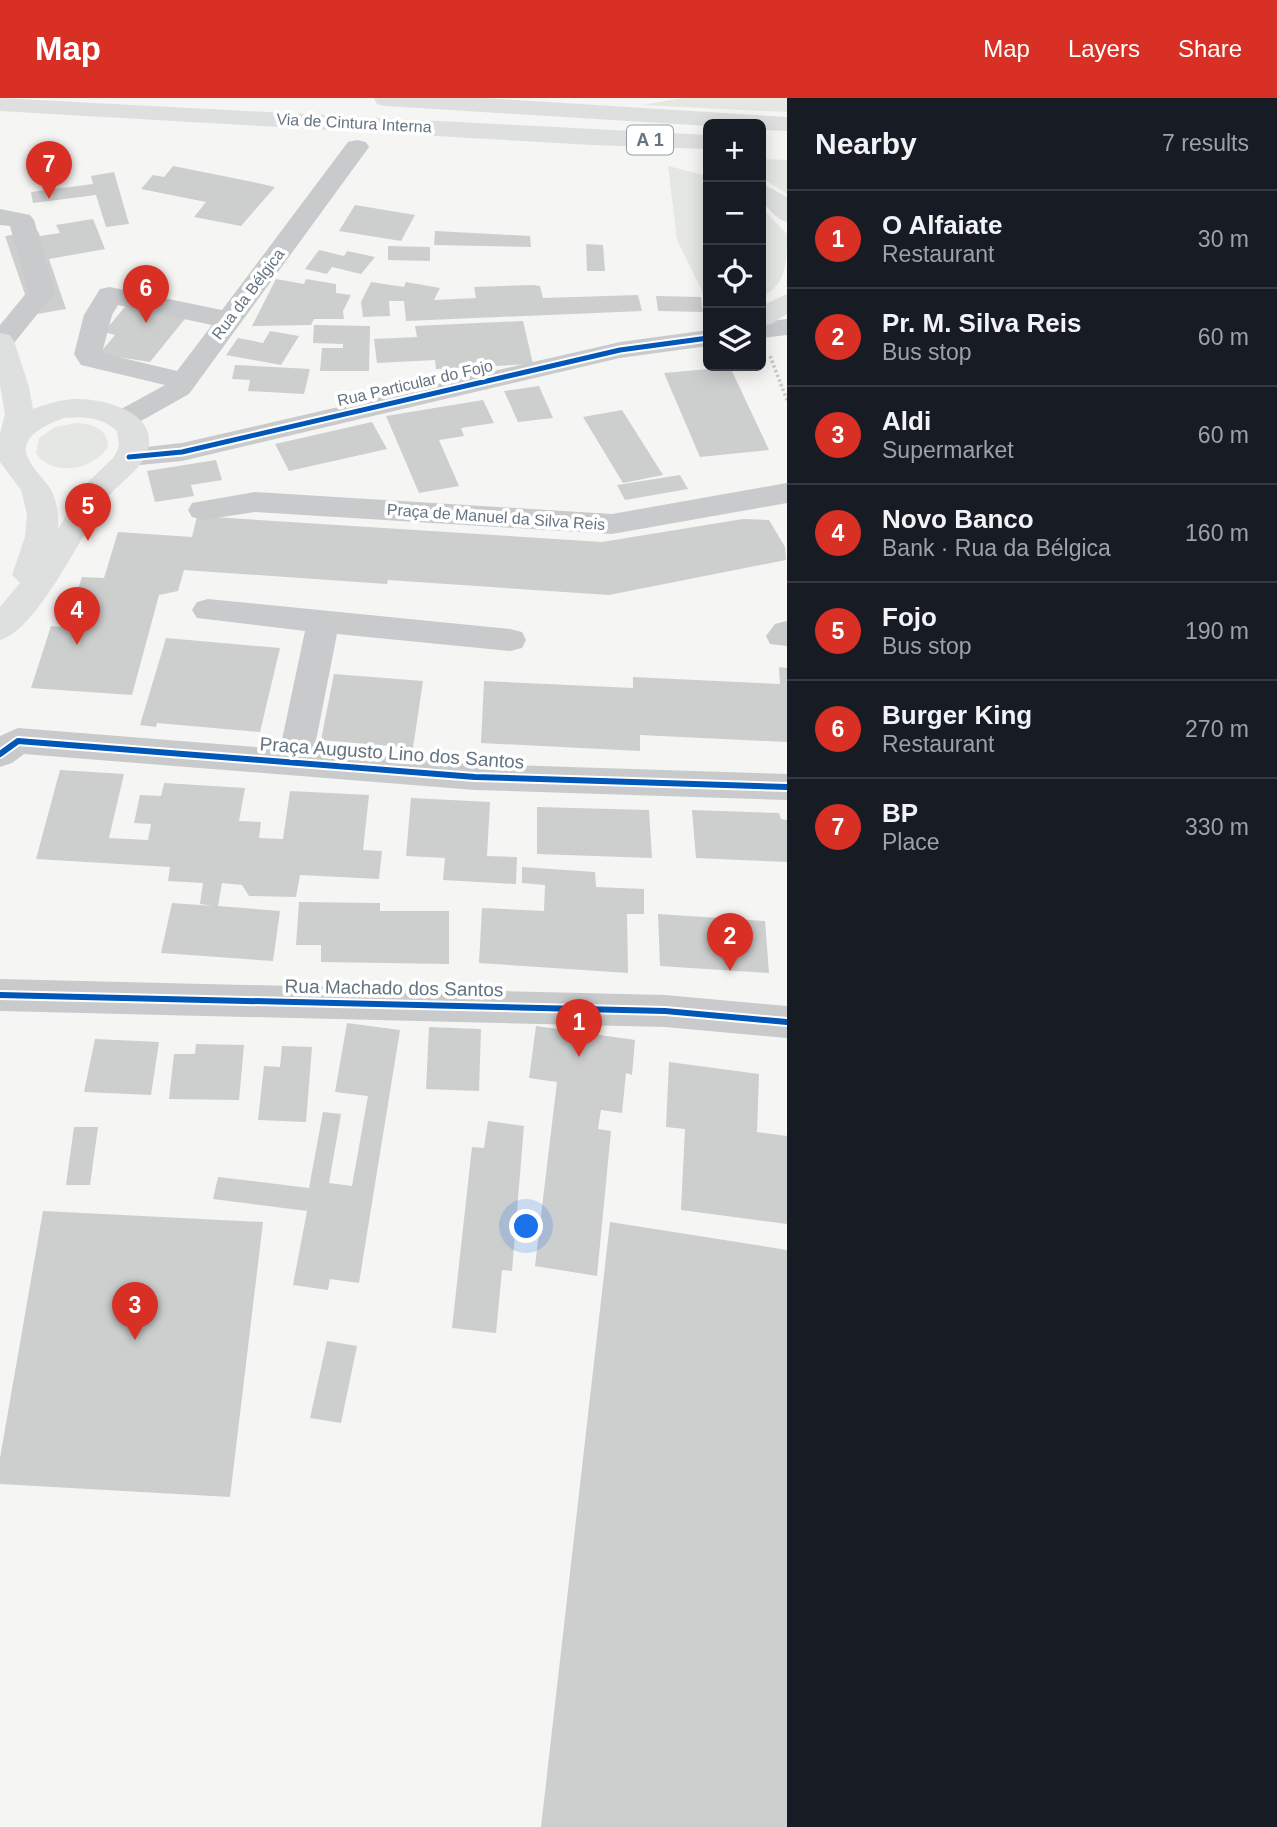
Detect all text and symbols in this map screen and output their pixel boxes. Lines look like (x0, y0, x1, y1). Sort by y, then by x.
text: Map (35, 30, 101, 67)
text: Map (983, 35, 1030, 62)
text: Layers (1068, 35, 1140, 62)
text: Share (1178, 35, 1242, 62)
street label: Via de Cintura Interna (276, 110, 432, 136)
map controls (703, 119, 766, 371)
button: + (703, 119, 766, 182)
road number: A 1 (627, 126, 673, 154)
text: Nearby (815, 127, 917, 160)
text: 7 results (1162, 130, 1249, 156)
pin: 7 (26, 141, 72, 199)
button: − (703, 182, 766, 245)
text: O Alfaiate (882, 210, 1002, 240)
text: 1 (832, 226, 844, 252)
text: 30 m (1198, 226, 1249, 252)
text: Restaurant (882, 241, 995, 267)
street label: Rua da Bélgica (209, 245, 288, 342)
button: locate (703, 245, 766, 308)
pin: 6 (123, 265, 169, 323)
button: layers (703, 308, 766, 371)
text: Pr. M. Silva Reis (882, 308, 1081, 338)
text: 2 (832, 324, 844, 350)
text: 60 m (1198, 324, 1249, 350)
text: Bus stop (882, 339, 972, 365)
street label: Rua Particular do Fojo (336, 357, 495, 409)
text: Aldi (882, 406, 931, 436)
text: 3 (832, 422, 844, 448)
text: 60 m (1198, 422, 1249, 448)
text: Supermarket (882, 437, 1014, 463)
pin: 5 (65, 483, 111, 541)
street label: Praça de Manuel da Silva Reis (386, 501, 606, 533)
text: Novo Banco (882, 504, 1034, 534)
text: 4 (832, 520, 844, 546)
text: 160 m (1185, 520, 1249, 546)
text: Bank · Rua da Bélgica (882, 535, 1111, 561)
pin: 4 (54, 587, 100, 645)
text: Fojo (882, 602, 937, 632)
text: 5 (832, 618, 844, 644)
text: 190 m (1185, 618, 1249, 644)
text: Bus stop (882, 633, 972, 659)
text: Burger King (882, 700, 1032, 730)
text: 6 (832, 716, 844, 742)
text: 270 m (1185, 716, 1249, 742)
text: Restaurant (882, 731, 995, 757)
street label: Praça Augusto Lino dos Santos (259, 733, 525, 773)
text: BP (882, 798, 918, 828)
text: 7 (832, 814, 844, 840)
text: 330 m (1185, 814, 1249, 840)
text: Place (882, 829, 940, 855)
pin: 2 (707, 913, 753, 971)
street label: Rua Machado dos Santos (285, 976, 503, 1000)
pin: 1 (556, 999, 602, 1057)
your location (509, 1209, 543, 1243)
pin: 3 (112, 1282, 158, 1340)

